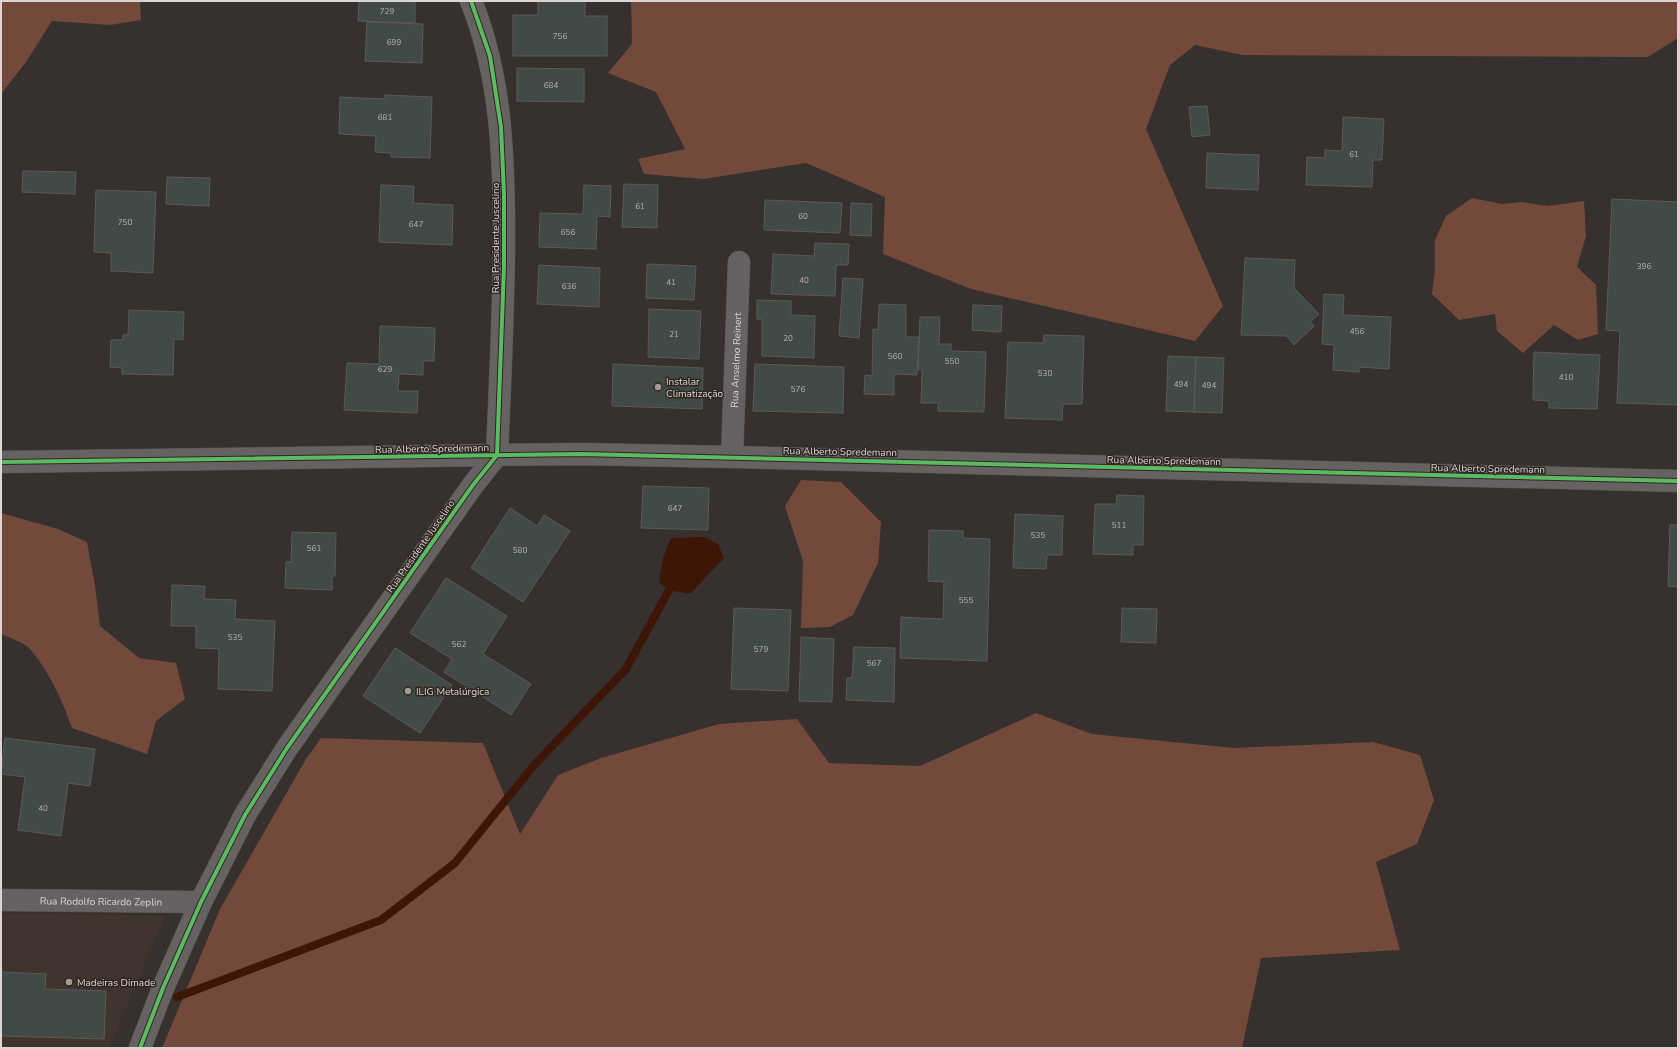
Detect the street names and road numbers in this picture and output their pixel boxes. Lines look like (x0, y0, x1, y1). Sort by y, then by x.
street label: Rua Presidente Juscelino (489, 182, 503, 293)
street label: Rua Anselmo Reinert (728, 312, 745, 408)
street label: Rua Alberto Spredemann (375, 441, 489, 457)
street label: Rua Alberto Spredemann (783, 444, 897, 460)
street label: Rua Alberto Spredemann (1107, 453, 1221, 469)
street label: Rua Alberto Spredemann (1431, 461, 1545, 477)
street label: Rua Presidente Juscelino (383, 497, 459, 596)
street label: Rua Rodolfo Ricardo Zeplin (40, 894, 162, 910)

